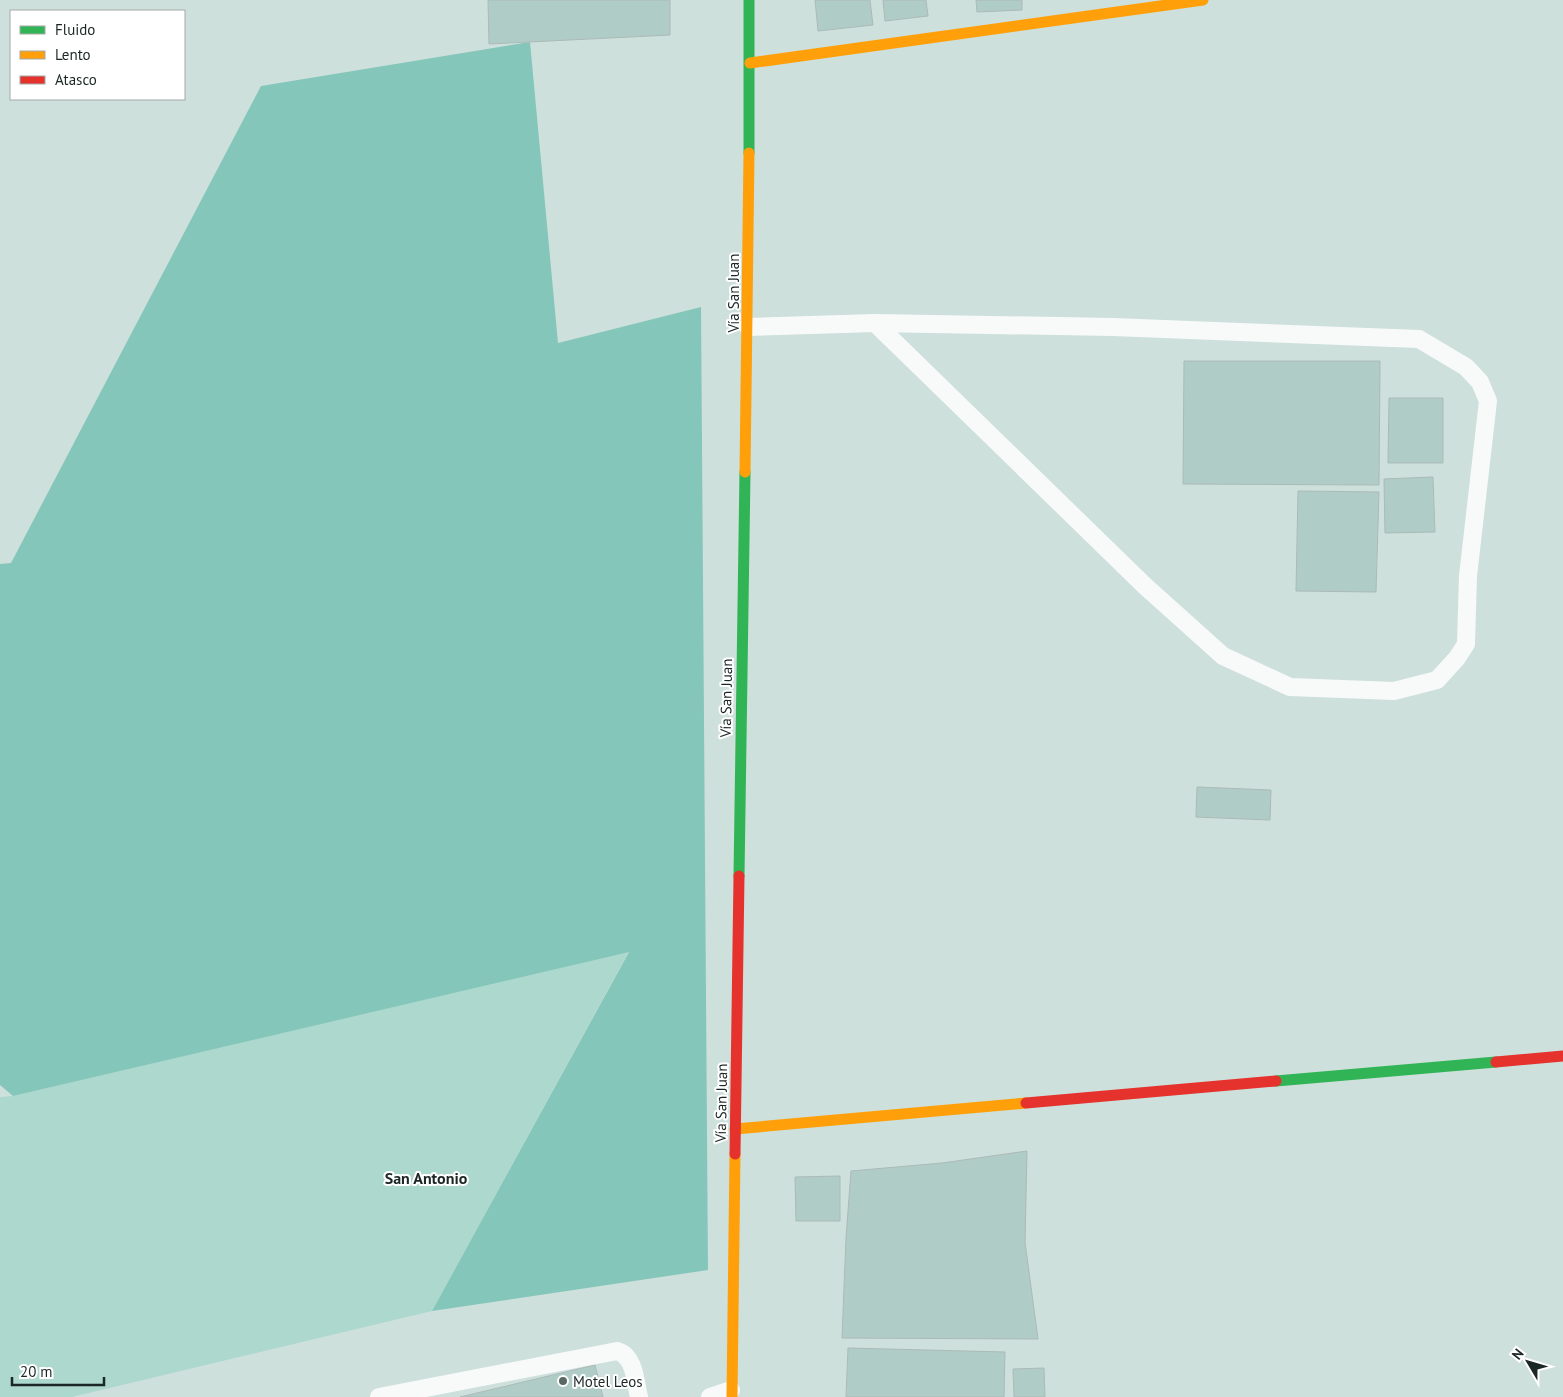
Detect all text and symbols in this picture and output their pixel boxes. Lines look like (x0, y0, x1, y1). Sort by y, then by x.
legend (10, 10, 185, 100)
text: Fluido (55, 20, 95, 39)
text: Lento (55, 45, 91, 64)
text: Atasco (55, 70, 97, 89)
street label: Vía San Juan (724, 253, 743, 334)
street label: Vía San Juan (716, 658, 736, 739)
street label: Vía San Juan (711, 1063, 731, 1144)
district label: San Antonio (385, 1168, 468, 1188)
north arrow (1503, 1337, 1553, 1387)
text: N (1508, 1345, 1528, 1363)
scale bar (12, 1354, 105, 1386)
text: 20 m (20, 1362, 53, 1381)
place label: Motel Leos (573, 1372, 643, 1391)
marker: Motel Leos (557, 1375, 569, 1387)

